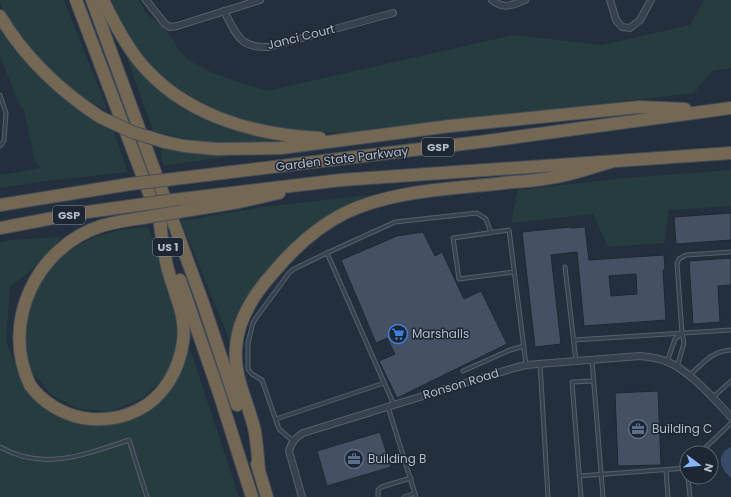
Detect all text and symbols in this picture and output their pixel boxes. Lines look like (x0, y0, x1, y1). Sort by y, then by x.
street label: Janci Court (265, 20, 336, 53)
road number: GSP (422, 138, 454, 156)
street label: Garden State Parkway (275, 142, 409, 175)
road number: GSP (53, 206, 85, 224)
road number: US 1 (153, 238, 183, 256)
supermarket icon: Marshalls (387, 323, 409, 345)
place label: Marshalls (412, 325, 469, 342)
street label: Ronson Road (421, 364, 501, 403)
office icon: Building C (627, 418, 649, 440)
place label: Building C (652, 420, 712, 437)
north arrow (679, 445, 719, 485)
office icon: Building B (343, 448, 365, 470)
place label: Building B (368, 450, 426, 467)
text: N (700, 462, 717, 474)

